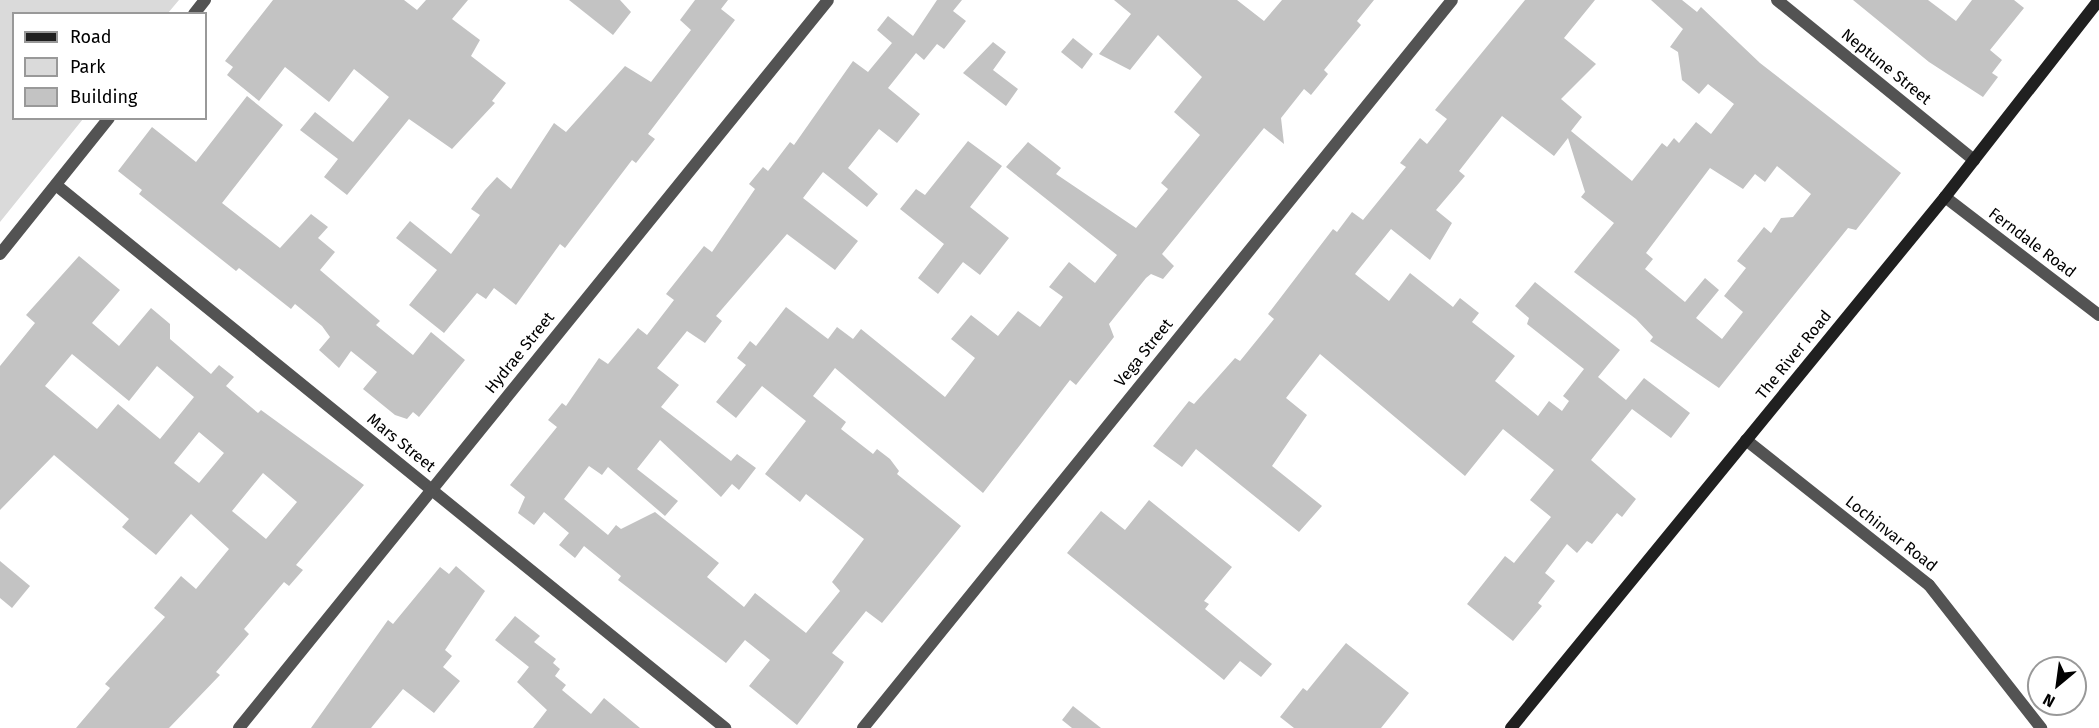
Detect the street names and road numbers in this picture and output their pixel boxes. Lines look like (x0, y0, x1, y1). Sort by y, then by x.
street label: Neptune Street (1837, 25, 1935, 109)
street label: Ferndale Road (1985, 204, 2079, 282)
street label: The River Road (1752, 307, 1836, 403)
street label: Hydrae Street (481, 309, 559, 397)
street label: Vega Street (1111, 315, 1177, 391)
street label: Mars Street (363, 410, 439, 476)
street label: Lochinvar Road (1841, 492, 1941, 576)

